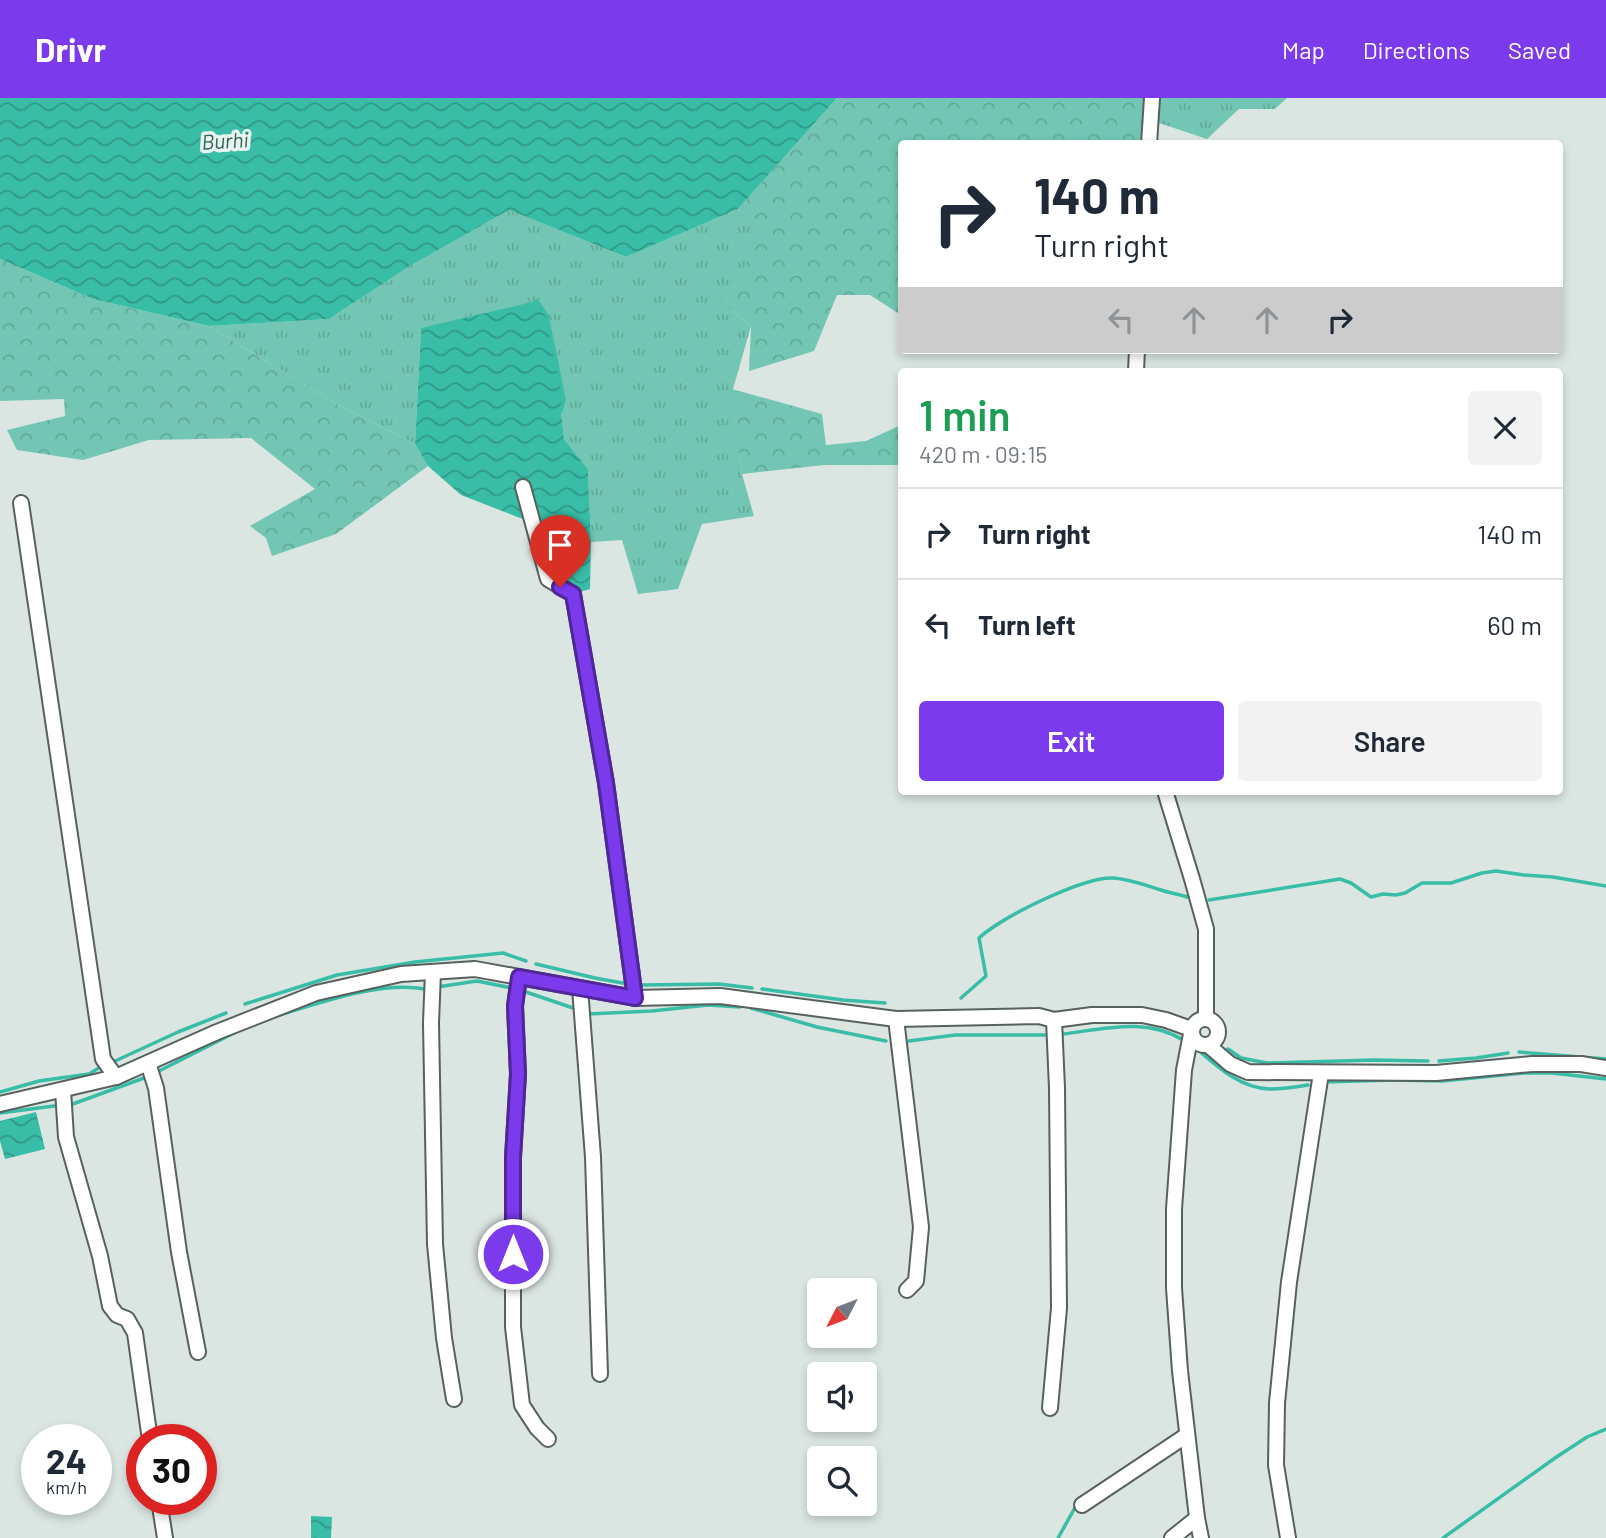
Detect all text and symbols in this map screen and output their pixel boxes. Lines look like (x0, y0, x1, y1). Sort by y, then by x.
text: Drivr (35, 29, 106, 69)
text: Map (1282, 35, 1325, 64)
text: Directions (1363, 35, 1470, 64)
text: Saved (1508, 35, 1571, 64)
water label: Burhi (201, 126, 250, 154)
text: 140 m (1034, 165, 1160, 224)
icon: right (919, 168, 1010, 259)
text: Turn right (1034, 225, 1169, 263)
icon: left (1102, 301, 1140, 339)
icon: ahead (1175, 301, 1213, 339)
icon: ahead (1248, 301, 1286, 339)
icon: right (1321, 301, 1359, 339)
text: 1 min (919, 389, 1011, 439)
button: close (1468, 391, 1542, 465)
text: 420 m · 09:15 (919, 440, 1047, 468)
pin (530, 515, 590, 587)
icon: right (919, 515, 957, 553)
text: Turn right (978, 518, 1091, 549)
text: 140 m (1477, 518, 1542, 549)
icon: arrive (541, 526, 579, 564)
icon: left (919, 606, 957, 644)
text: Turn left (978, 609, 1076, 640)
text: 60 m (1487, 609, 1542, 640)
button: Exit (919, 701, 1224, 781)
button: Share (1238, 701, 1542, 781)
position arrow (476, 1217, 550, 1291)
north arrow (807, 1278, 877, 1348)
map controls (807, 1278, 877, 1516)
button: sound (807, 1362, 877, 1432)
speed limit sign: 30 (126, 1424, 217, 1515)
text: 24 (46, 1439, 87, 1481)
button: search (807, 1446, 877, 1516)
text: km/h (46, 1476, 87, 1498)

